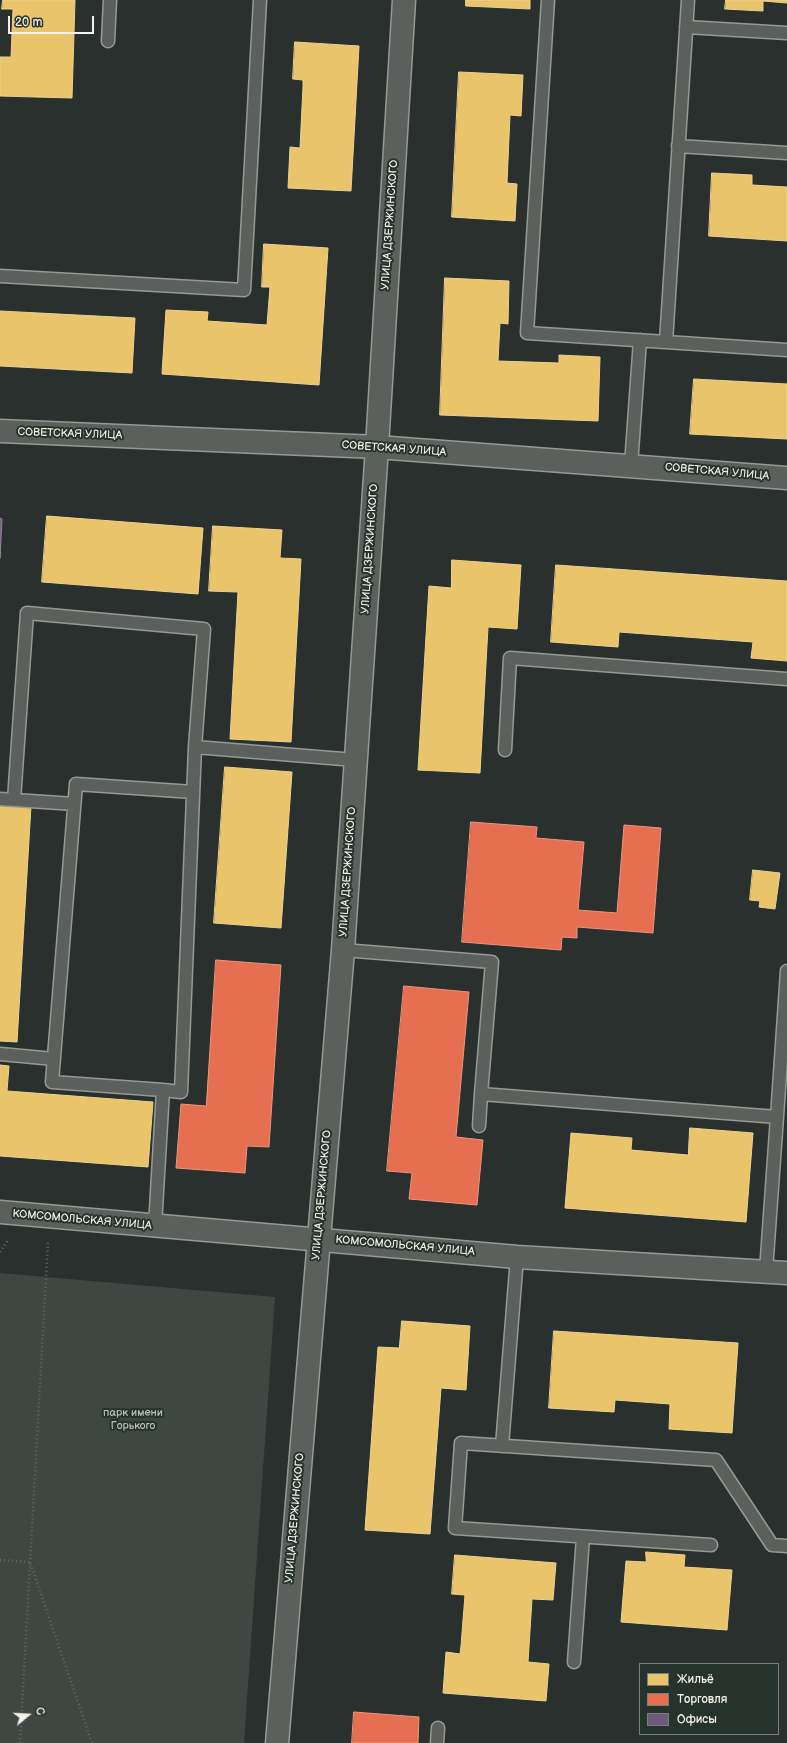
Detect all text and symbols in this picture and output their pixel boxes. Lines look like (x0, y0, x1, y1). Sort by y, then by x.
scale bar (10, 8, 96, 34)
text: 20 m (15, 15, 42, 30)
street label: УЛИЦА ДЗЕРЖИНСКОГО (379, 160, 401, 290)
street label: СОВЕТСКАЯ УЛИЦА (17, 426, 123, 442)
street label: СОВЕТСКАЯ УЛИЦА (341, 439, 447, 459)
street label: СОВЕТСКАЯ УЛИЦА (664, 461, 770, 483)
street label: УЛИЦА ДЗЕРЖИНСКОГО (359, 484, 381, 614)
street label: УЛИЦА ДЗЕРЖИНСКОГО (337, 807, 359, 937)
street label: УЛИЦА ДЗЕРЖИНСКОГО (310, 1130, 334, 1260)
street label: КОМСОМОЛЬСКАЯ УЛИЦА (12, 1207, 152, 1233)
street label: КОМСОМОЛЬСКАЯ УЛИЦА (335, 1233, 475, 1259)
park label: парк имени Горького (103, 1406, 163, 1432)
street label: УЛИЦА ДЗЕРЖИНСКОГО (283, 1453, 307, 1583)
legend (639, 1663, 779, 1735)
text: Жильё (677, 1672, 714, 1687)
text: Торговля (677, 1692, 727, 1707)
north arrow (8, 1695, 48, 1735)
text: С (33, 1705, 47, 1717)
text: Офисы (677, 1712, 717, 1727)

